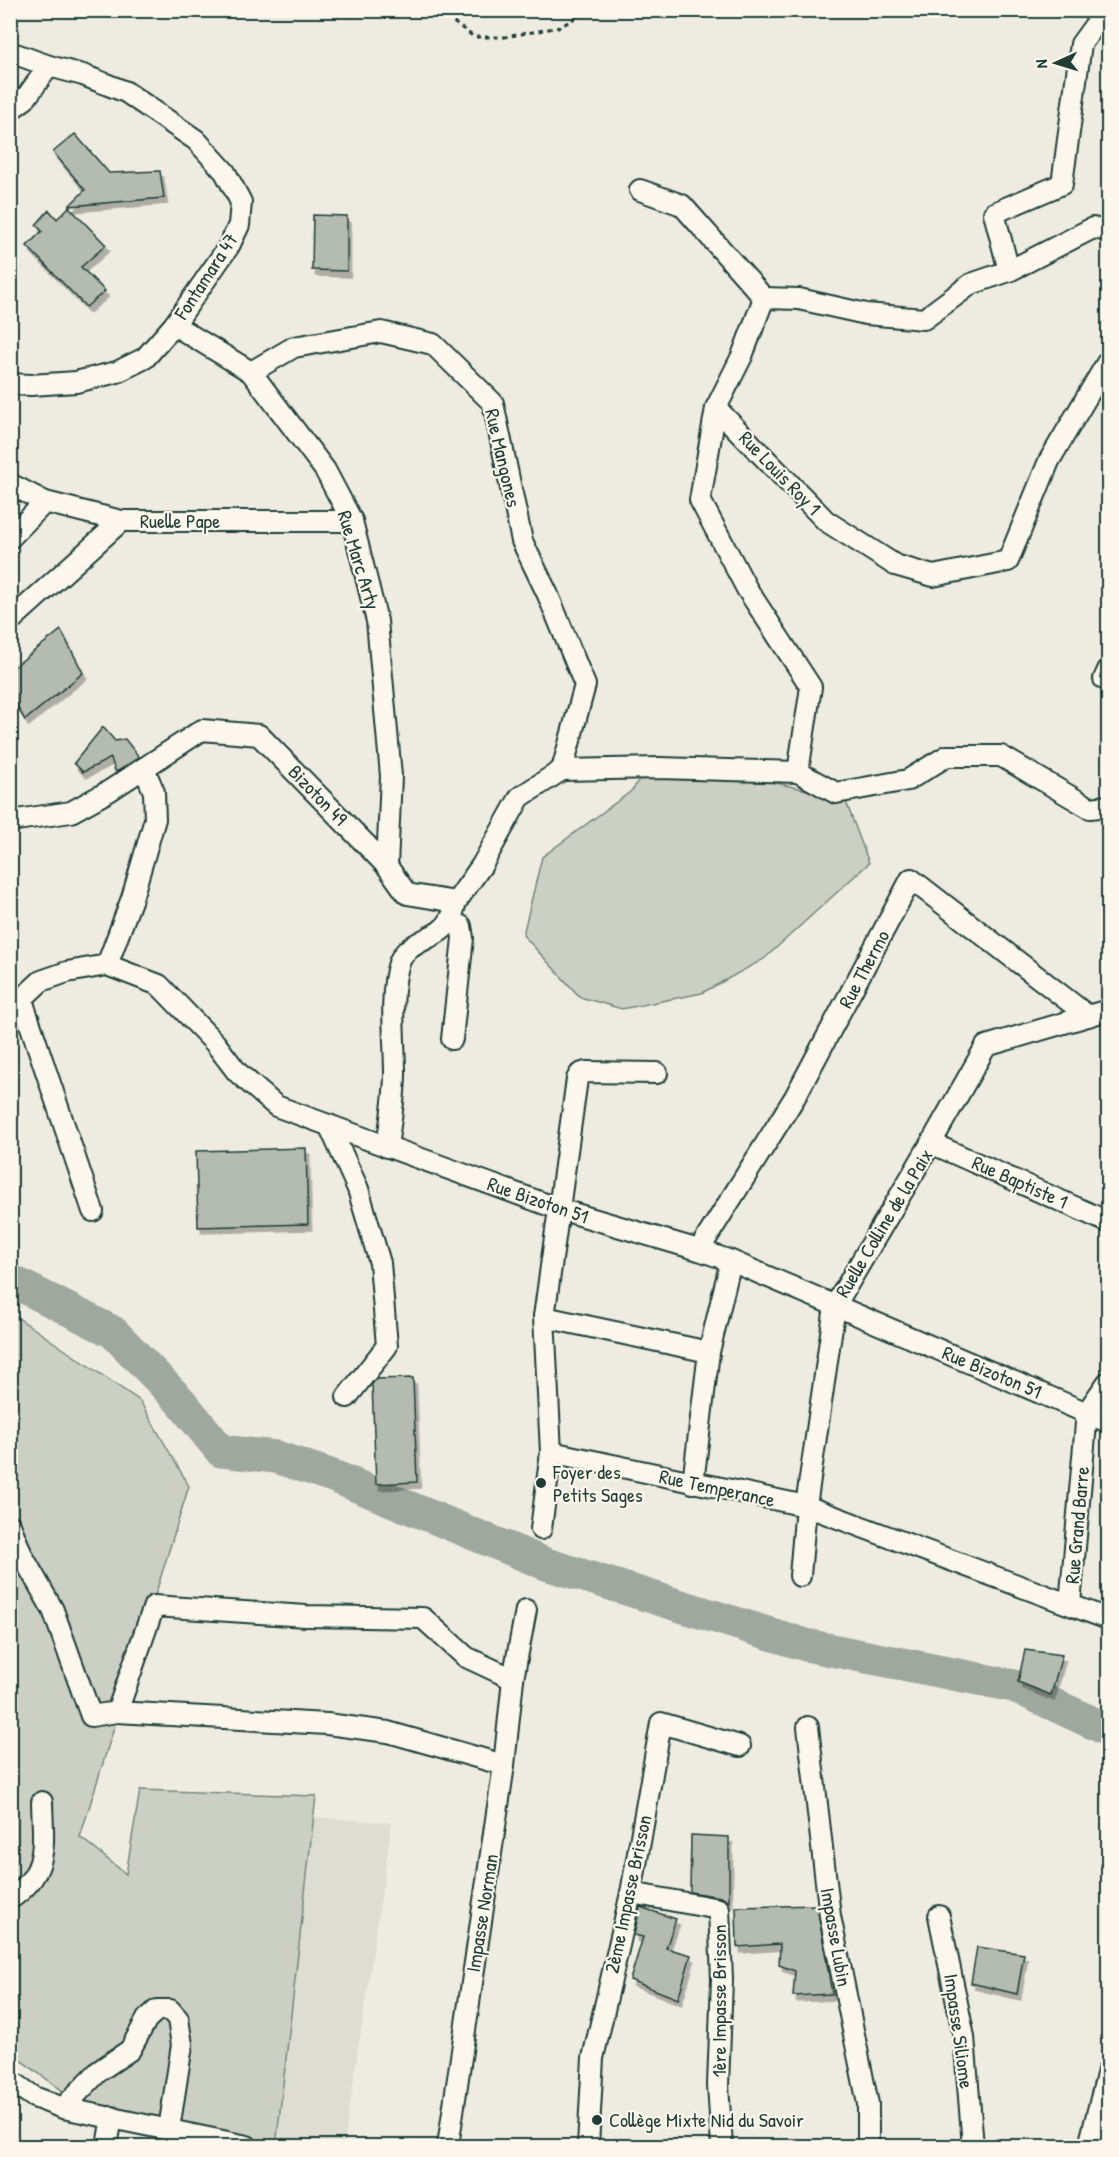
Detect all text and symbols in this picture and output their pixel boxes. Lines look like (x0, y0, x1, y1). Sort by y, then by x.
north arrow (1026, 33, 1086, 93)
text: N (1030, 59, 1052, 69)
street label: Fontamara 47 (167, 227, 244, 325)
street label: Rue Mangones (479, 406, 528, 510)
street label: Rue Louis Roy 1 (733, 425, 827, 521)
street label: Ruelle Pape (140, 507, 220, 534)
street label: Rue Marc Arty (332, 507, 387, 613)
street label: Bizoton 49 (283, 758, 354, 831)
street label: Rue Thermo (832, 925, 895, 1013)
street label: Ruelle Colline de la Paix (828, 1143, 939, 1302)
street label: Rue Baptiste 1 (968, 1148, 1072, 1215)
street label: Rue Bizoton 51 (484, 1170, 592, 1229)
street label: Rue Bizoton 51 (939, 1339, 1046, 1405)
place label: Foyer des Petits Sages (552, 1458, 643, 1508)
street label: Rue Temperance (657, 1462, 777, 1513)
street label: Rue Grand Barre (1058, 1465, 1095, 1585)
marker: Foyer des Petits Sages (534, 1476, 548, 1490)
street label: 2ème Impasse Brisson (598, 1812, 657, 1975)
street label: Impasse Norman (459, 1852, 504, 1974)
street label: Impasse Lubin (815, 1885, 858, 1988)
street label: 1ère Impasse Brisson (705, 1925, 732, 2077)
street label: Impasse Siliome (938, 1972, 981, 2090)
place label: Collège Mixte Nid du Savoir (609, 2106, 804, 2133)
marker: Collège Mixte Nid du Savoir (590, 2113, 604, 2127)

